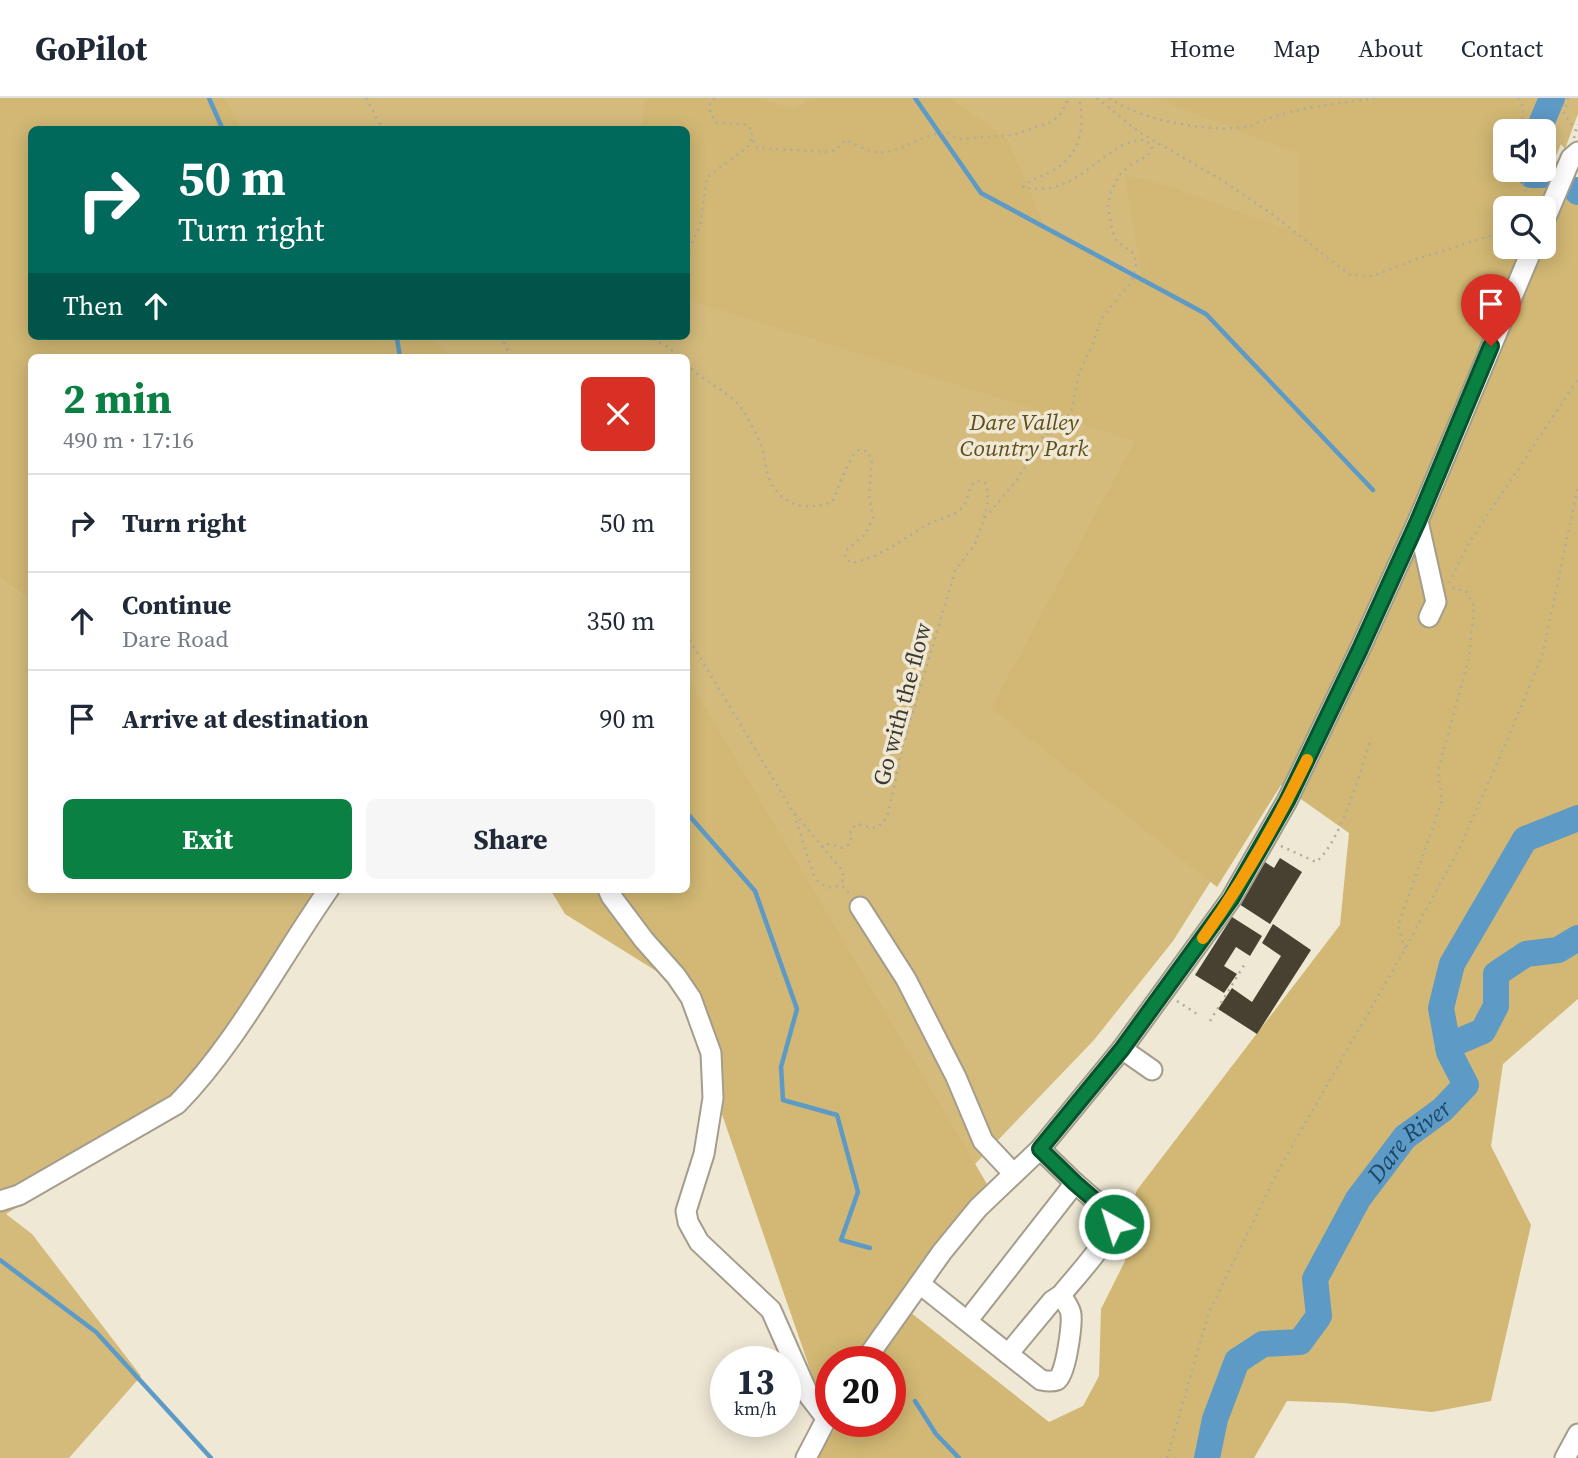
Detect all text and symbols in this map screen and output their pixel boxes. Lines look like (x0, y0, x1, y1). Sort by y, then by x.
text: GoPilot (35, 26, 147, 71)
text: Home (1170, 32, 1235, 65)
text: Map (1273, 32, 1320, 65)
text: About (1358, 32, 1423, 65)
text: Contact (1461, 32, 1543, 65)
map controls (1493, 119, 1556, 259)
button: sound (1493, 119, 1556, 182)
text: 50 m (178, 144, 286, 211)
icon: right (63, 154, 154, 245)
button: search (1493, 196, 1556, 259)
text: Turn right (178, 208, 324, 252)
pin (1461, 274, 1521, 346)
icon: arrive (1472, 285, 1510, 323)
icon: ahead (137, 287, 175, 325)
text: Then (63, 288, 123, 324)
text: 2 min (63, 369, 172, 427)
button: close (581, 377, 655, 451)
park label: Dare Valley Country Park (960, 406, 1088, 464)
text: 490 m · 17:16 (63, 424, 194, 456)
icon: right (63, 504, 101, 542)
text: Turn right (122, 505, 246, 541)
text: 50 m (600, 505, 655, 541)
text: Continue (122, 587, 231, 623)
icon: ahead (63, 602, 101, 640)
text: 350 m (587, 603, 655, 639)
street label: Go with the flow (865, 619, 939, 789)
text: Dare Road (122, 623, 229, 655)
icon: arrive (63, 700, 101, 738)
text: Arrive at destination (122, 701, 369, 737)
text: 90 m (600, 701, 655, 737)
button: Exit (63, 799, 352, 879)
button: Share (366, 799, 655, 879)
water label: Dare River (1359, 1092, 1460, 1190)
position arrow (1077, 1187, 1151, 1261)
speed limit sign: 20 (815, 1346, 906, 1437)
text: 13 (737, 1358, 774, 1406)
text: km/h (734, 1396, 777, 1421)

